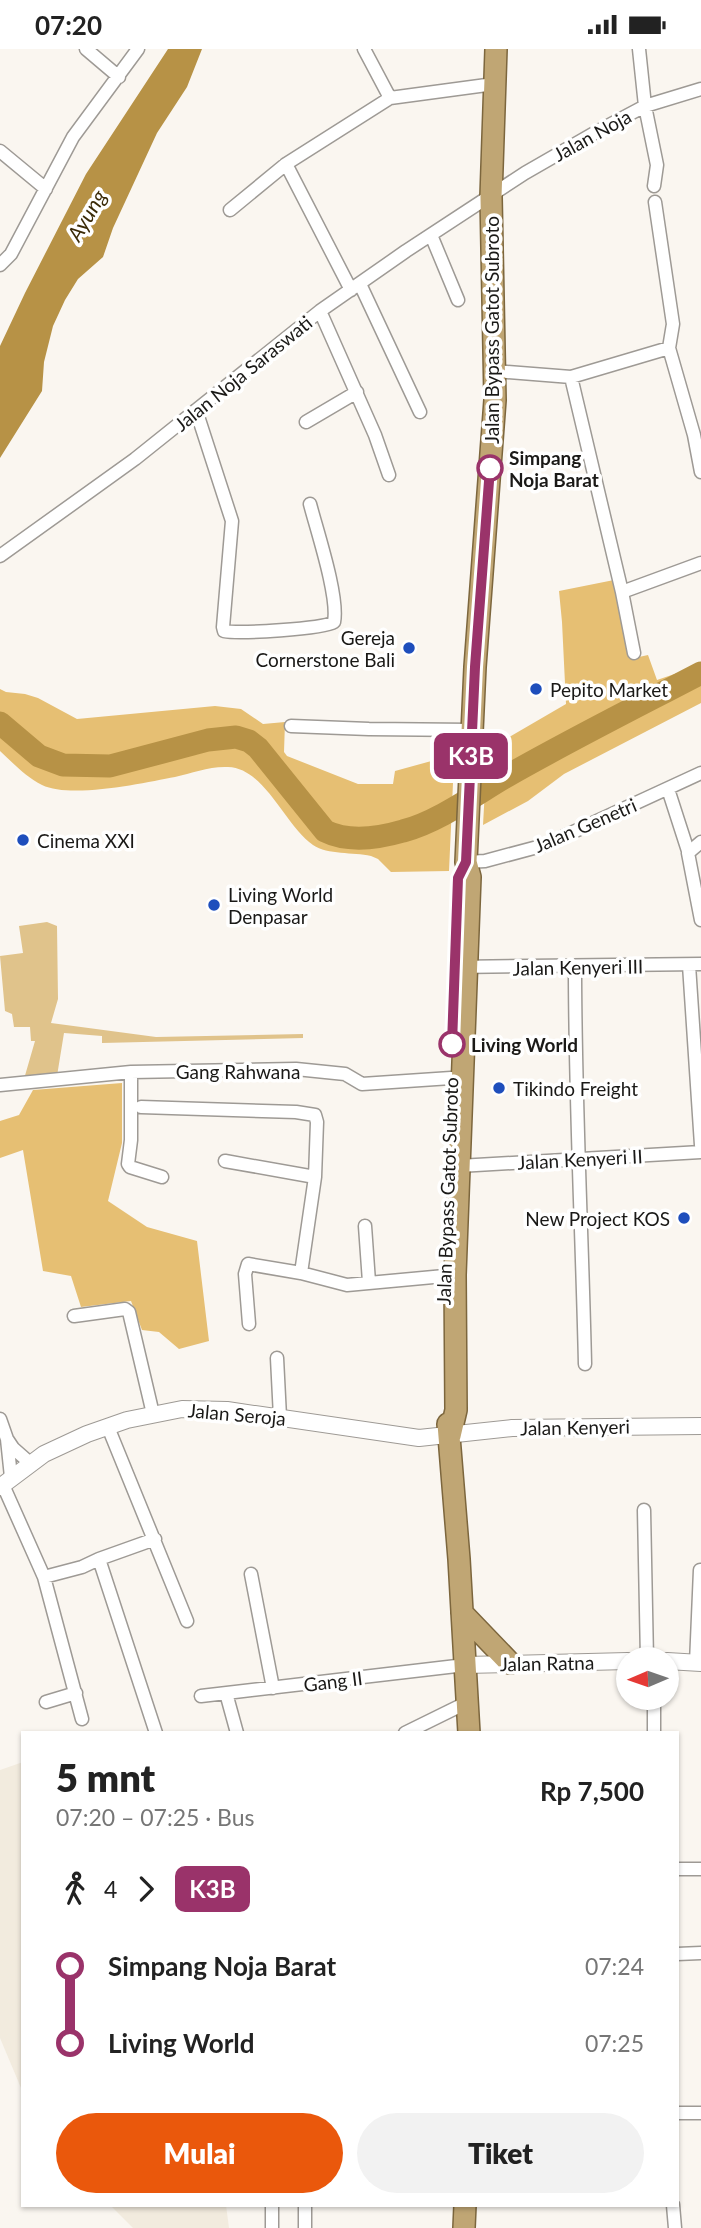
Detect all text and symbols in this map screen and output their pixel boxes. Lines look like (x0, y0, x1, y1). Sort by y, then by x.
text: 07:20 (35, 9, 102, 41)
street label: Jalan Noja (549, 104, 635, 166)
water label: Ayung (61, 184, 111, 246)
street label: Jalan Bypass Gatot Subroto (480, 216, 503, 444)
street label: Jalan Noja Saraswati (170, 310, 316, 436)
place label: Simpang Noja Barat (509, 446, 599, 491)
marker: Simpang Noja Barat (477, 455, 503, 481)
place label: Gereja Cornerstone Bali (255, 626, 395, 671)
marker: Gereja Cornerstone Bali (401, 640, 417, 656)
place label: Pepito Market (550, 678, 668, 701)
marker: Pepito Market (528, 681, 544, 697)
line badge: K3B (431, 733, 511, 779)
text: K3B (448, 741, 494, 770)
street label: Jalan Genetri (530, 793, 640, 857)
place label: Cinema XXI (37, 829, 135, 852)
marker: Cinema XXI (15, 832, 31, 848)
place label: Living World Denpasar (228, 883, 333, 928)
marker: Living World Denpasar (206, 897, 222, 913)
street label: Jalan Kenyeri III (513, 954, 643, 980)
marker: Living World (439, 1031, 465, 1057)
place label: Living World (471, 1033, 578, 1056)
street label: Gang Rahwana (176, 1060, 300, 1083)
street label: Jalan Bypass Gatot Subroto (432, 1077, 462, 1305)
place label: Tikindo Freight (513, 1077, 638, 1100)
marker: Tikindo Freight (491, 1080, 507, 1096)
street label: Jalan Kenyeri II (517, 1144, 643, 1174)
place label: New Project KOS (525, 1207, 670, 1230)
marker: New Project KOS (676, 1210, 692, 1226)
street label: Jalan Seroja (187, 1398, 287, 1430)
street label: Jalan Kenyeri (520, 1415, 630, 1439)
north arrow (616, 1647, 679, 1710)
map controls (616, 1647, 679, 1710)
street label: Jalan Ratna (500, 1651, 594, 1675)
street label: Gang II (302, 1666, 364, 1696)
text: 5 mnt (56, 1754, 155, 1800)
text: Rp 7,500 (540, 1775, 644, 1807)
text: 07:20 – 07:25 · Bus (56, 1803, 255, 1831)
icon: walk (56, 1870, 94, 1908)
icon: forward (127, 1870, 165, 1908)
text: K3B (189, 1874, 236, 1903)
text: 4 (104, 1875, 117, 1903)
text: Simpang Noja Barat (108, 1950, 336, 1982)
text: 07:24 (585, 1952, 644, 1980)
text: Living World (108, 2027, 255, 2059)
text: 07:25 (585, 2029, 644, 2057)
button: Mulai (56, 2113, 343, 2193)
button: Tiket (357, 2113, 644, 2193)

